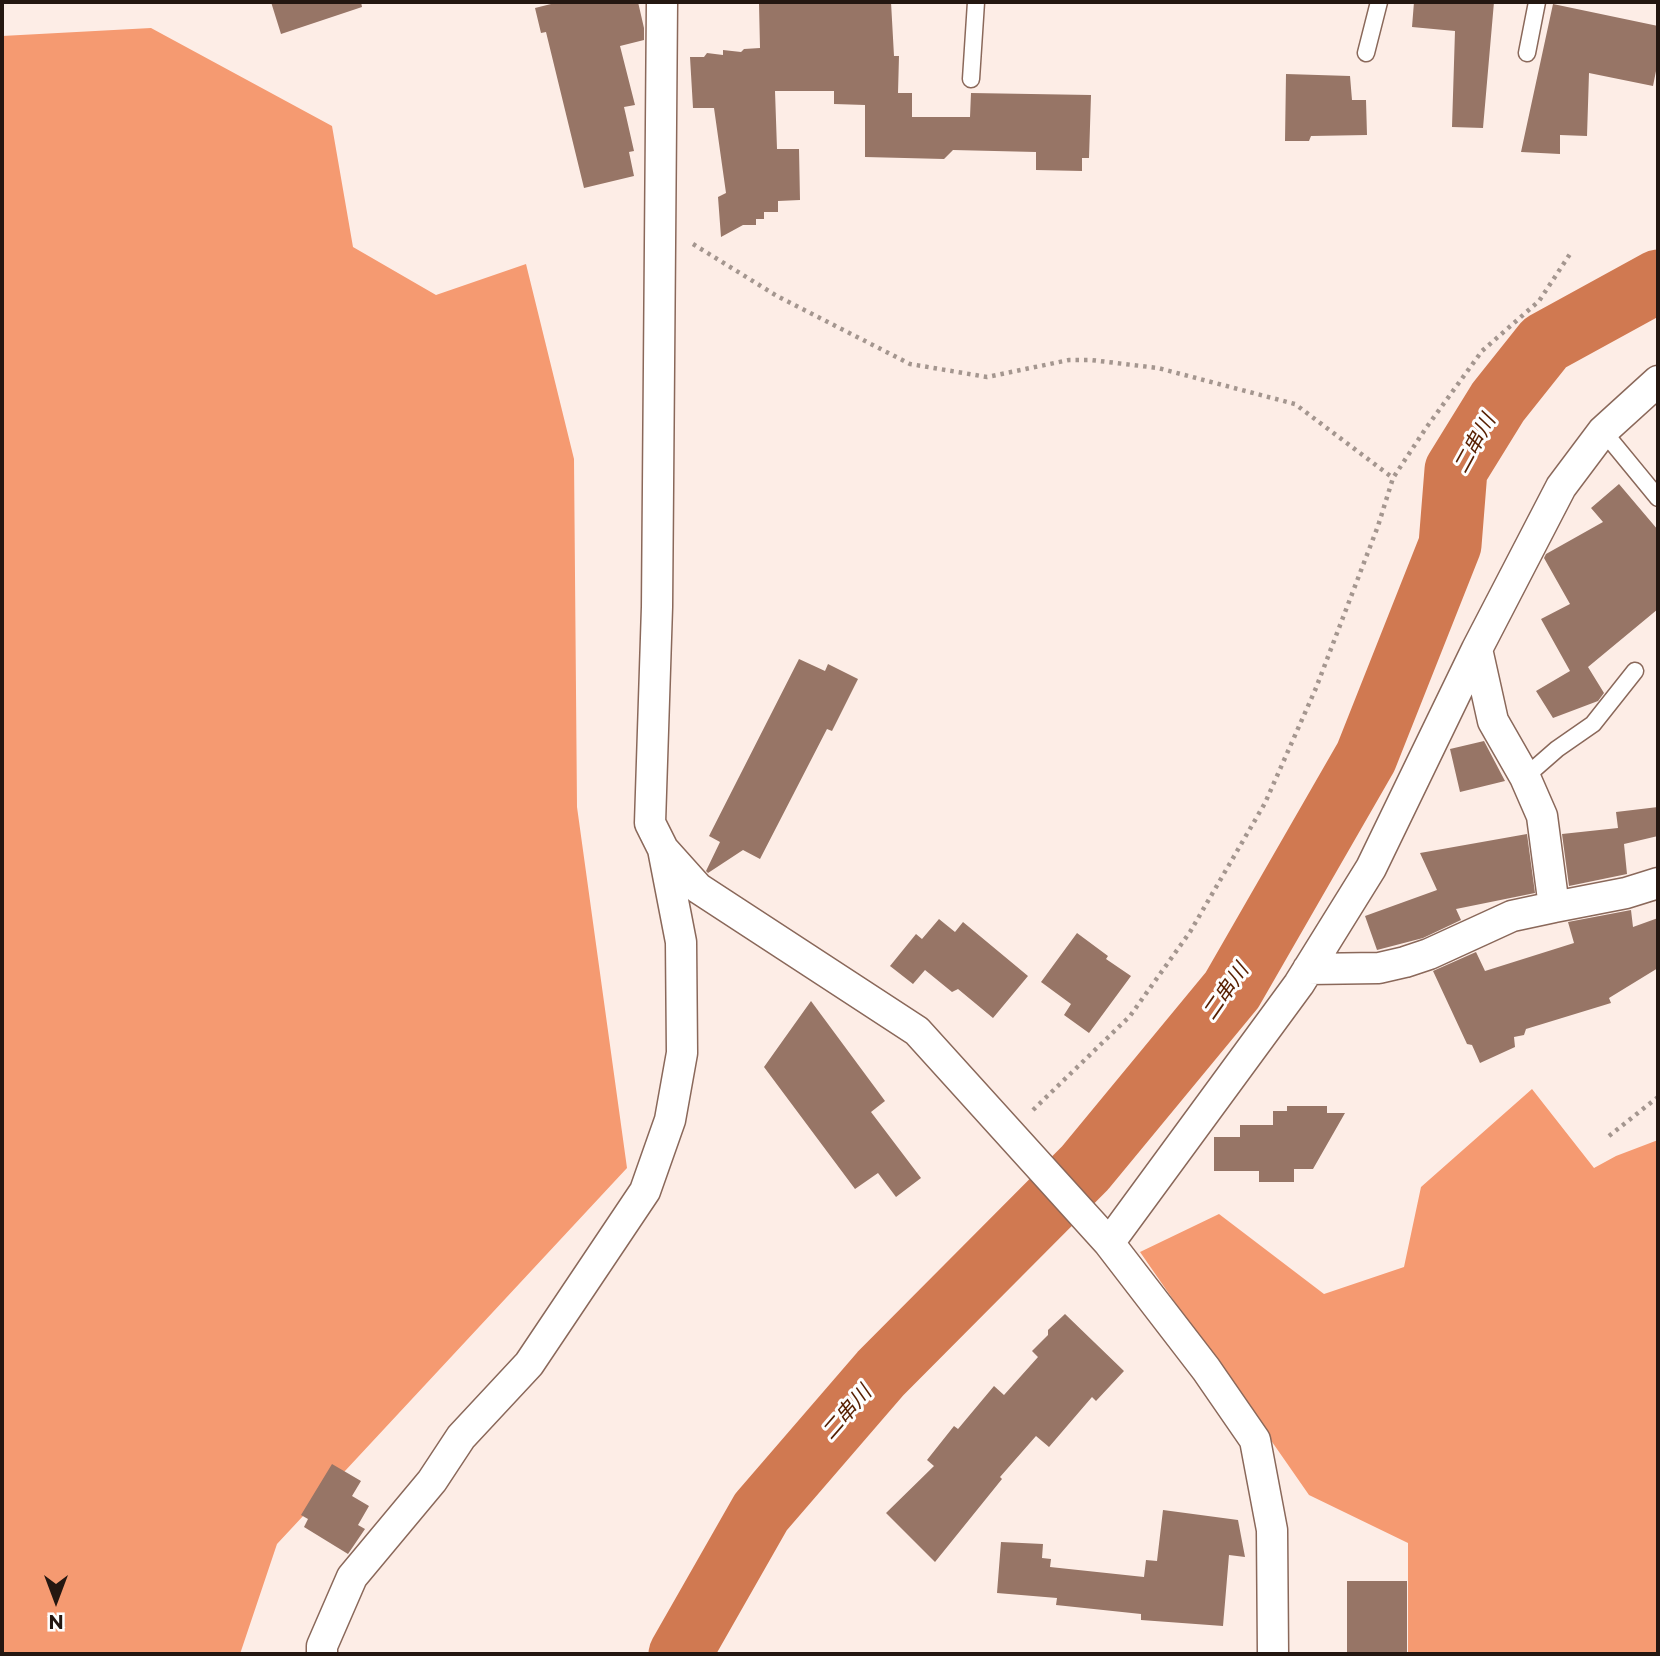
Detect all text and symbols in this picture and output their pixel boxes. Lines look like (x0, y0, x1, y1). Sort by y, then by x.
water label: 二串川 (1449, 410, 1501, 478)
water label: 二串川 (1198, 959, 1254, 1025)
water label: 二串川 (817, 1381, 877, 1445)
north arrow (21, 1565, 91, 1635)
text: N (48, 1610, 64, 1633)

